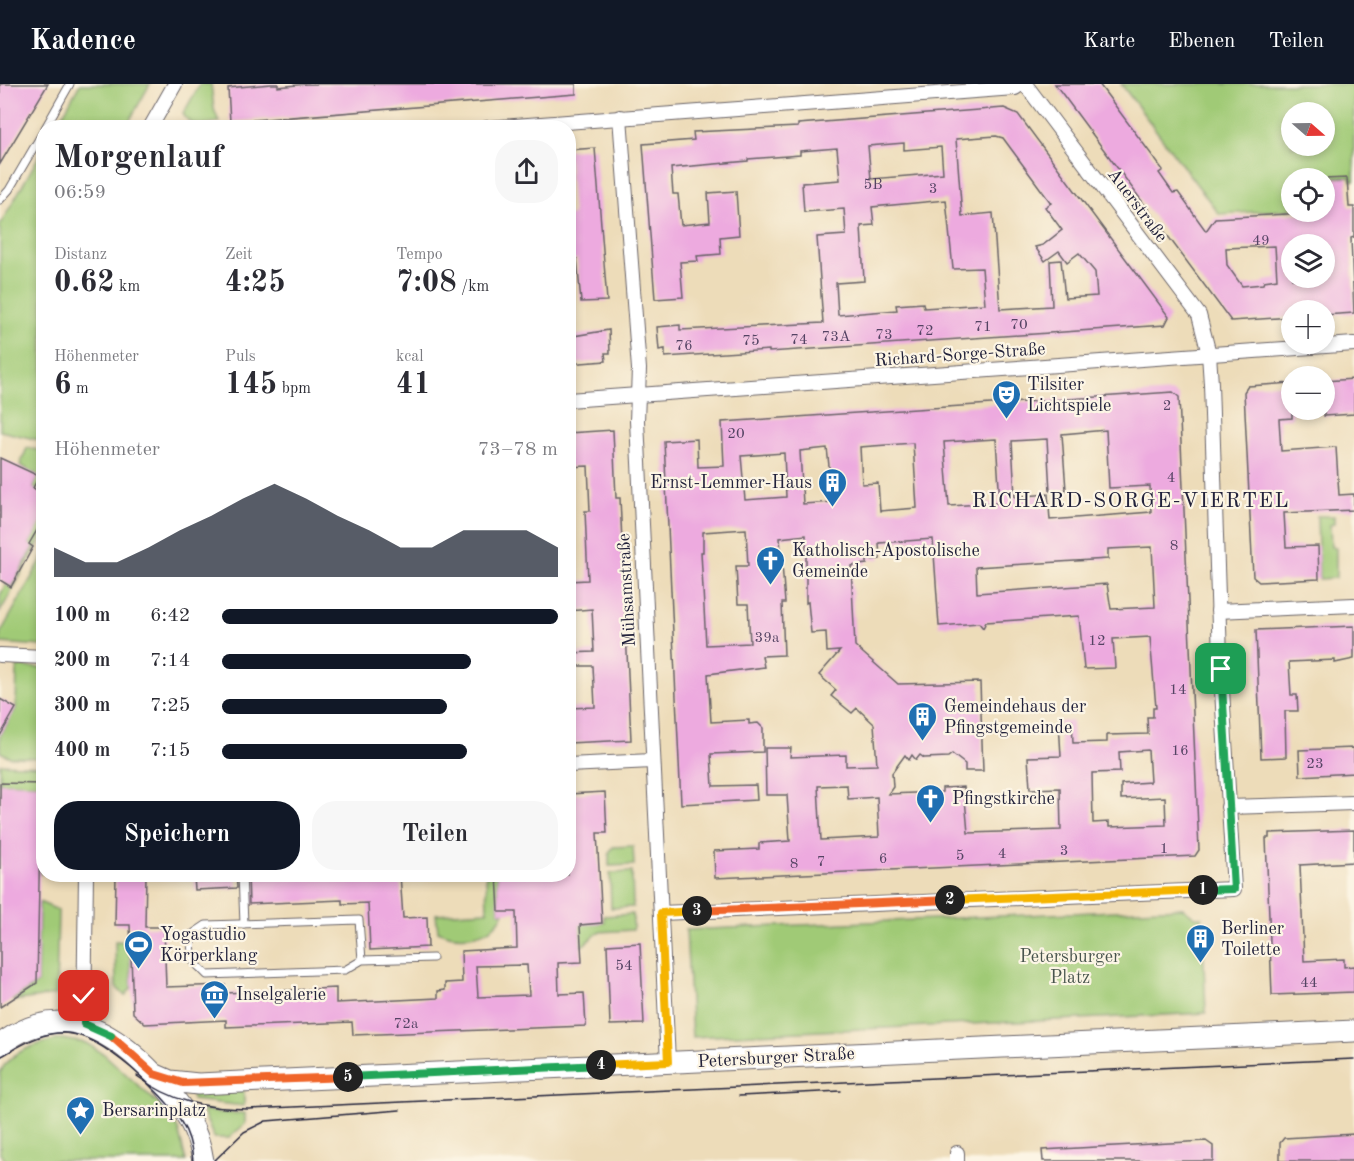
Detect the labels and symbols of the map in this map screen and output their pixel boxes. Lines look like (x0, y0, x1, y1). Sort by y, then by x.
north arrow (1281, 102, 1335, 156)
street label: Auerstraße (1104, 165, 1171, 246)
house number: 5B (863, 178, 883, 193)
house number: 3 (929, 182, 937, 197)
house number: 49 (1252, 234, 1270, 249)
house number: 70 (1010, 318, 1028, 333)
house number: 71 (974, 320, 992, 335)
house number: 72 (916, 324, 934, 339)
house number: 73 (875, 328, 893, 343)
house number: 73A (822, 330, 851, 345)
house number: 74 (790, 333, 808, 348)
house number: 75 (742, 334, 760, 349)
house number: 76 (675, 339, 693, 354)
street label: Richard-Sorge-Straße (874, 340, 1046, 370)
place label: Tilsiter Lichtspiele (1027, 376, 1111, 415)
theatre icon: Tilsiter Lichtspiele (990, 378, 1022, 420)
house number: 2 (1163, 399, 1171, 414)
house number: 20 (727, 427, 745, 442)
building icon: Ernst-Lemmer-Haus (817, 466, 849, 508)
house number: 4 (1167, 471, 1175, 486)
place label: Ernst-Lemmer-Haus (650, 474, 812, 492)
district label: RICHARD-SORGE-VIERTEL (972, 491, 1290, 512)
street label: Mühsamstraße (615, 533, 639, 647)
house number: 8 (1170, 539, 1178, 554)
place label: Katholisch-Apostolische Gemeinde (792, 542, 980, 581)
church icon: Katholisch-Apostolische Gemeinde (755, 544, 787, 586)
house number: 39a (755, 631, 780, 646)
house number: 12 (1088, 634, 1106, 649)
pin (1195, 643, 1246, 694)
house number: 14 (1169, 683, 1187, 698)
place label: Gemeindehaus der Pfingstgemeinde (944, 698, 1087, 737)
building icon: Gemeindehaus der Pfingstgemeinde (907, 700, 939, 742)
house number: 16 (1171, 744, 1189, 759)
house number: 23 (1306, 757, 1324, 772)
church icon: Pfingstkirche (915, 782, 947, 824)
place label: Pfingstkirche (952, 790, 1055, 808)
house number: 1 (1160, 842, 1168, 857)
house number: 3 (1060, 844, 1068, 859)
house number: 4 (998, 847, 1006, 862)
house number: 5 (956, 849, 964, 864)
house number: 6 (879, 852, 887, 867)
house number: 7 (817, 855, 825, 870)
house number: 8 (790, 857, 798, 872)
pin: 1 (1188, 875, 1218, 905)
pin: 2 (935, 885, 965, 915)
pin: 3 (682, 896, 712, 926)
place label: Berliner Toilette (1221, 920, 1285, 959)
building icon: Berliner Toilette (1184, 922, 1216, 964)
place label: Yogastudio Körperklang (160, 926, 258, 965)
sports icon: Yogastudio Körperklang (123, 928, 155, 970)
park label: Petersburger Platz (1020, 948, 1121, 987)
house number: 54 (615, 959, 633, 974)
pin (58, 970, 109, 1021)
house number: 44 (1300, 976, 1318, 991)
museum icon: Inselgalerie (199, 978, 231, 1020)
place label: Inselgalerie (236, 986, 326, 1004)
house number: 72a (394, 1017, 419, 1032)
street label: Petersburger Straße (697, 1045, 855, 1071)
pin: 4 (586, 1050, 616, 1080)
pin: 5 (333, 1062, 363, 1092)
place icon: Bersarinplatz (65, 1094, 97, 1136)
place label: Bersarinplatz (102, 1102, 206, 1120)

